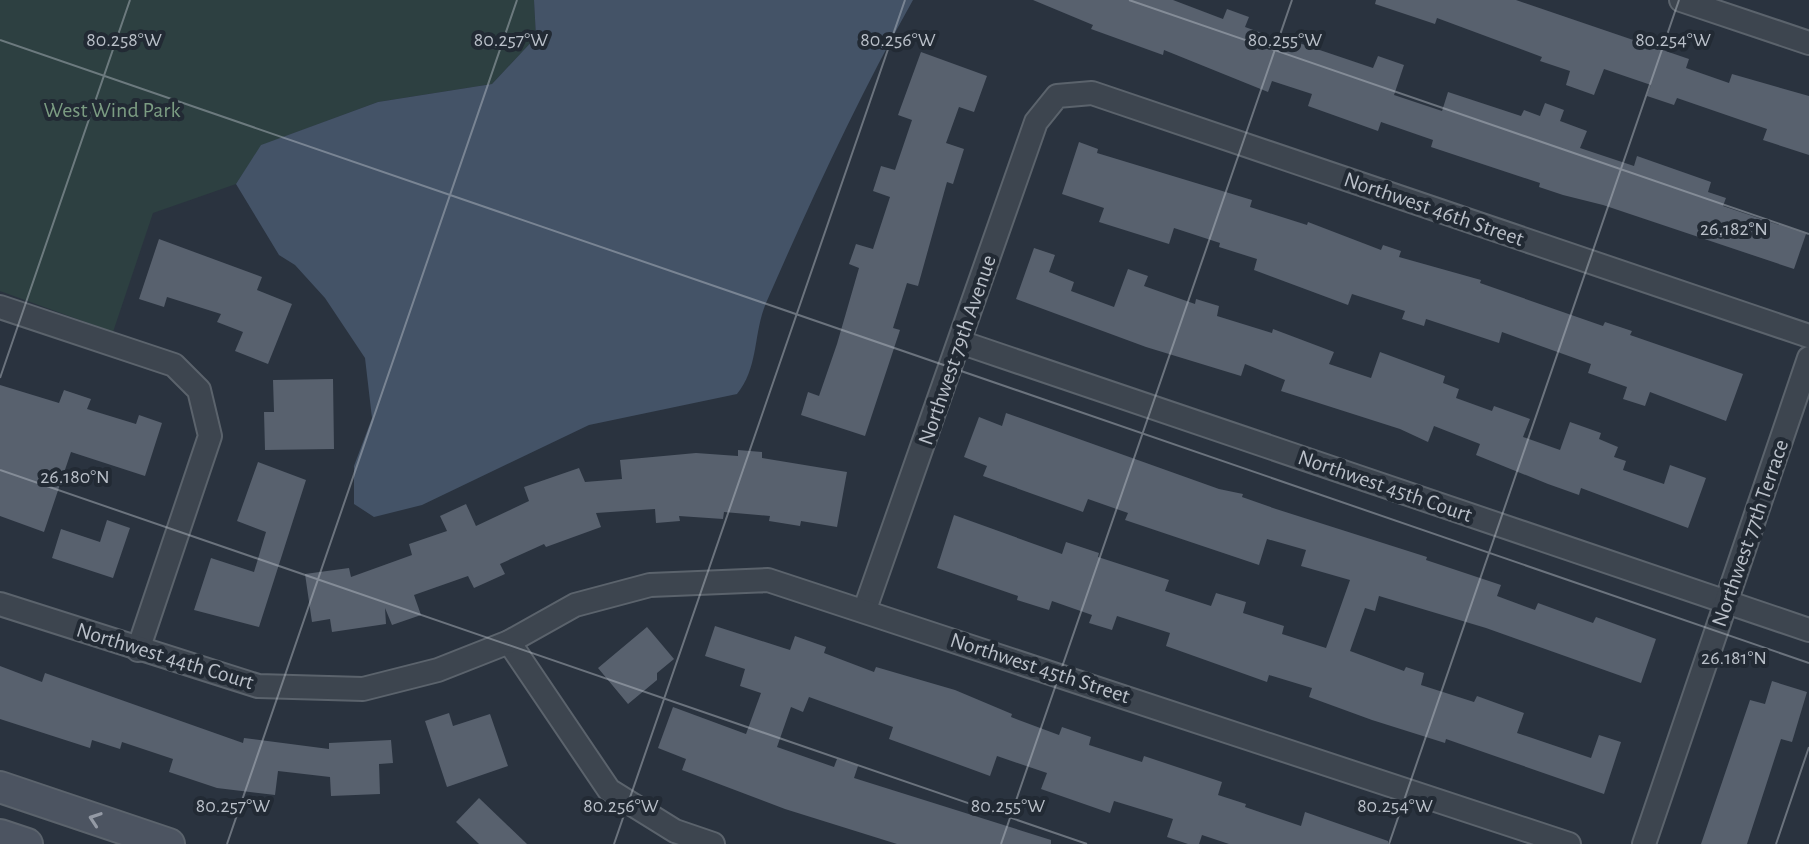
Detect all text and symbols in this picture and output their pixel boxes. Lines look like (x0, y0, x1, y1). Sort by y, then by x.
text: 80.258°W (86, 30, 162, 50)
text: 80.257°W (474, 30, 548, 50)
text: 80.256°W (860, 30, 936, 50)
text: 80.255°W (1248, 30, 1322, 50)
text: 80.254°W (1635, 30, 1711, 50)
park label: West Wind Park (44, 99, 180, 121)
street label: Northwest 46th Street (1341, 168, 1527, 250)
text: 26.182°N (1700, 219, 1768, 239)
street label: Northwest 79th Avenue (914, 252, 1000, 448)
street label: Northwest 77th Terrace (1708, 437, 1792, 629)
street label: Northwest 45th Court (1295, 446, 1475, 526)
text: 26.180°N (40, 467, 110, 487)
street label: Northwest 44th Court (74, 619, 256, 693)
street label: Northwest 45th Street (947, 629, 1133, 707)
text: 26.181°N (1701, 648, 1767, 668)
text: 80.257°W (196, 796, 270, 816)
text: 80.256°W (583, 796, 659, 816)
text: 80.255°W (971, 796, 1045, 816)
text: 80.254°W (1357, 796, 1433, 816)
one-way arrow (89, 812, 103, 828)

